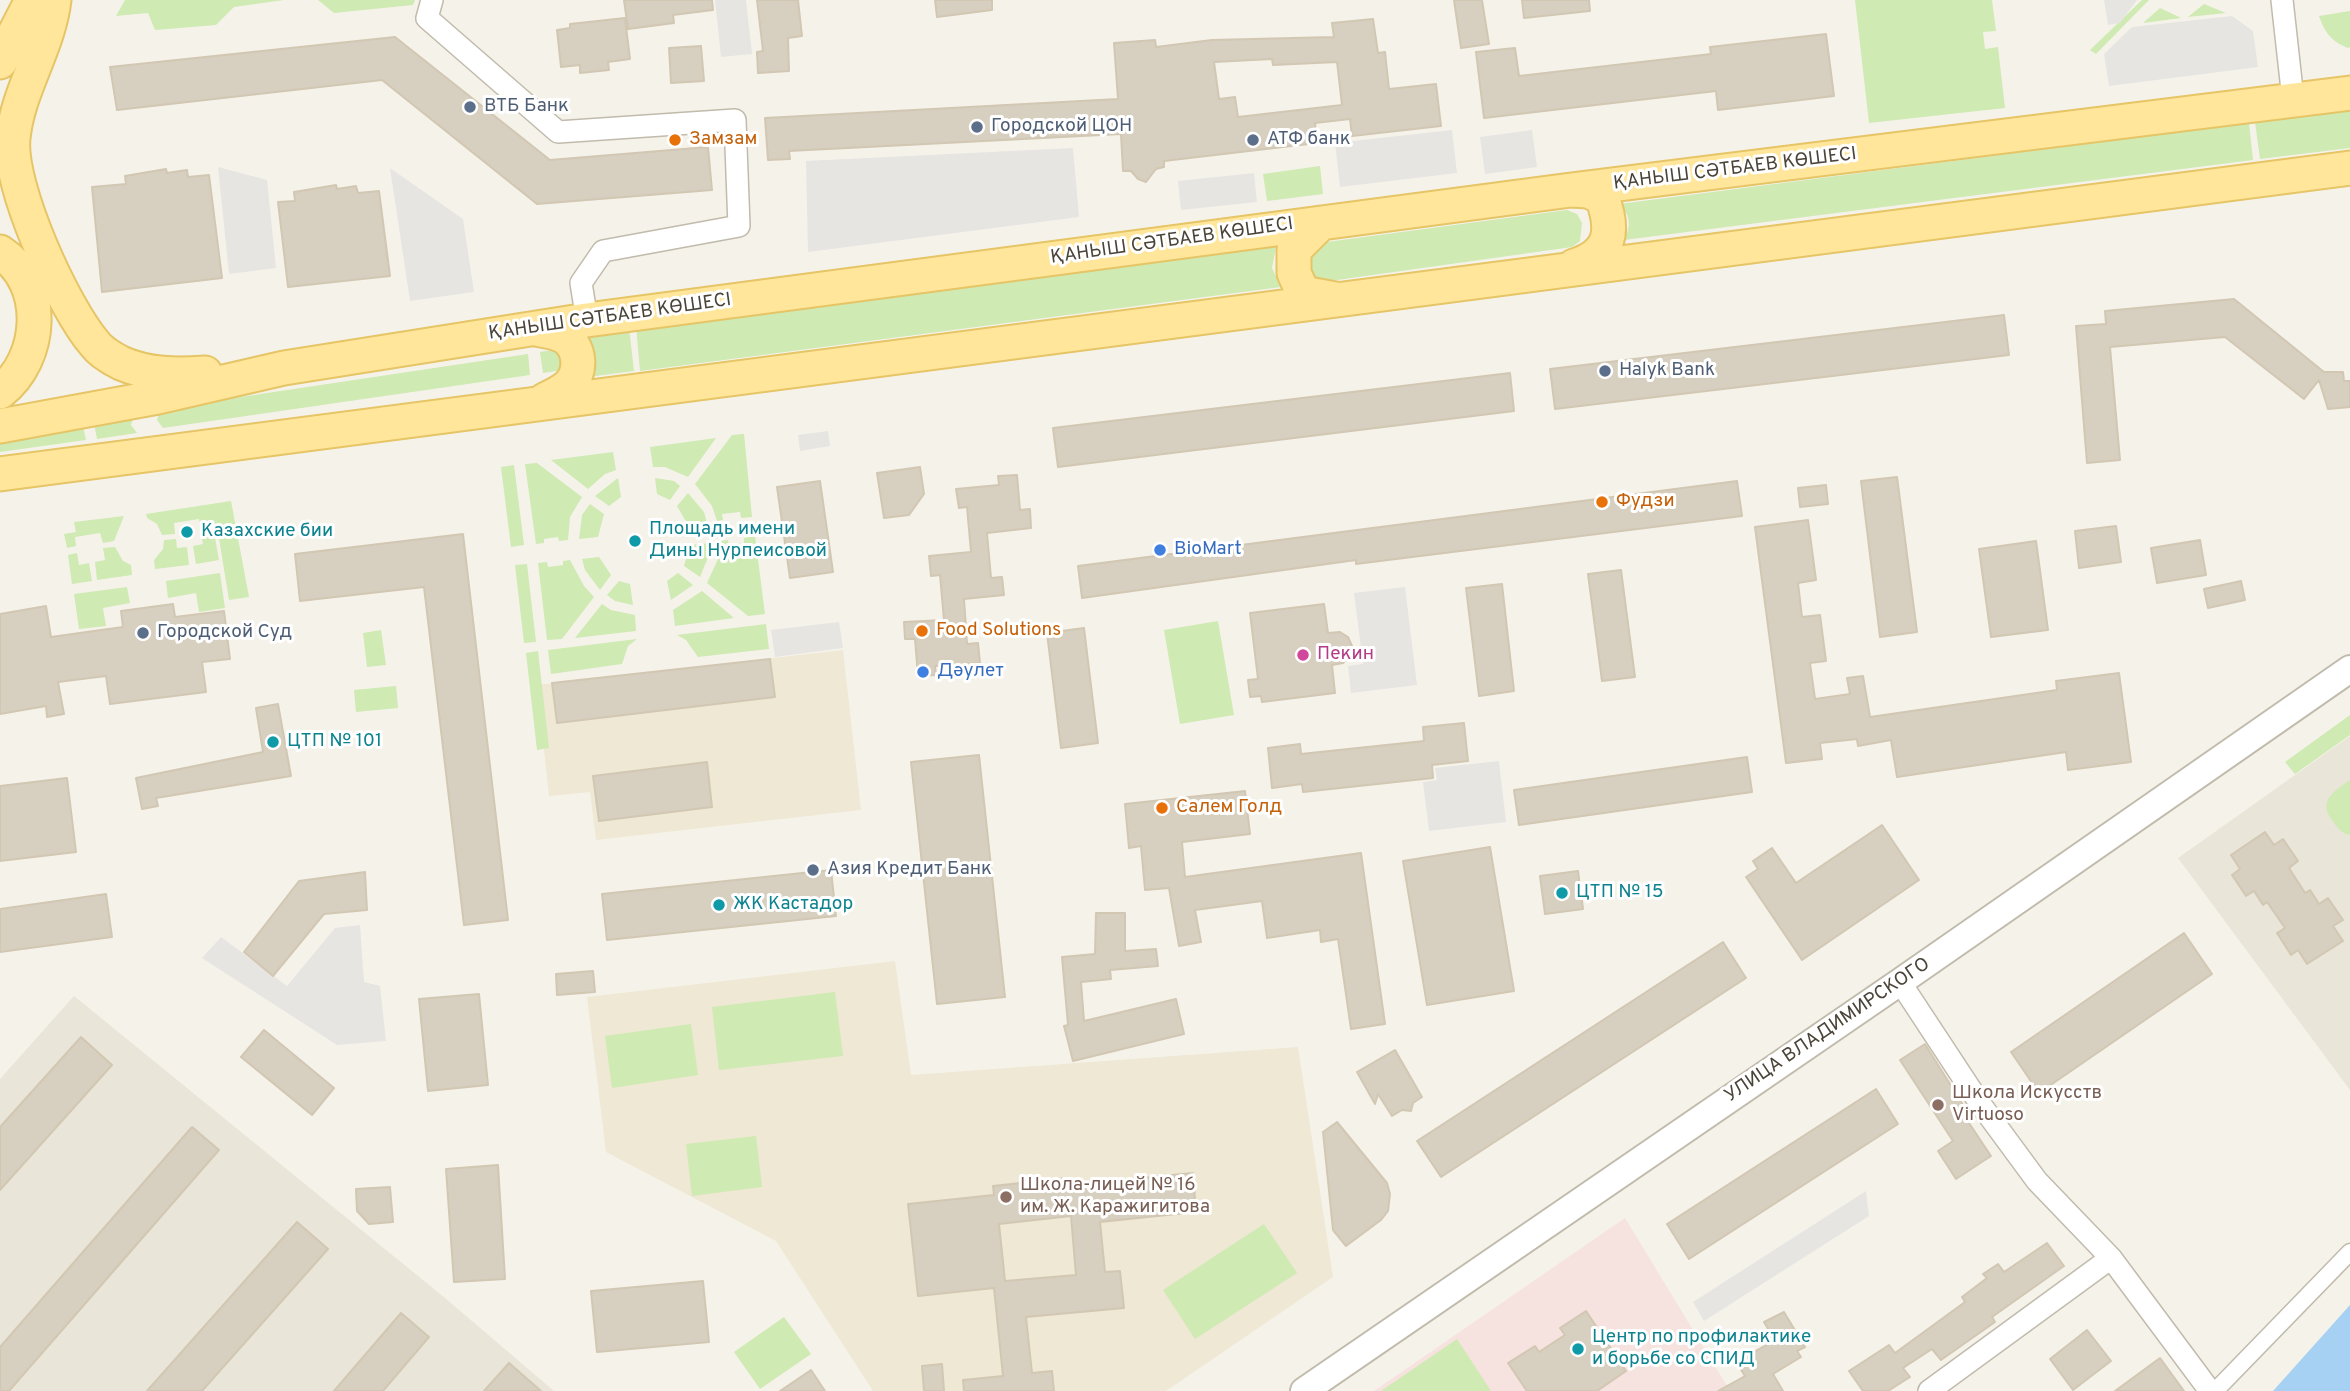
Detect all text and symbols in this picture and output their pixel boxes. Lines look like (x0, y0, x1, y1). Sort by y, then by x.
place label: ВТБ Банк (484, 96, 569, 118)
marker: ВТБ Банк (462, 99, 478, 115)
place label: Городской ЦОН (991, 116, 1132, 138)
marker: Городской ЦОН (969, 119, 985, 135)
place label: Замзам (689, 129, 757, 151)
place label: АТФ банк (1267, 129, 1351, 151)
marker: Замзам (667, 132, 683, 148)
marker: АТФ банк (1245, 132, 1261, 148)
street label: ҚАНЫШ СӘТБАЕВ КӨШЕСІ (1612, 144, 1858, 196)
street label: ҚАНЫШ СӘТБАЕВ КӨШЕСІ (1049, 214, 1295, 270)
street label: ҚАНЫШ СӘТБАЕВ КӨШЕСІ (487, 290, 733, 346)
place label: Halyk Bank (1619, 360, 1715, 382)
marker: Halyk Bank (1597, 363, 1613, 379)
place label: Фудзи (1616, 491, 1675, 513)
marker: Фудзи (1594, 494, 1610, 510)
place label: Площадь имени Дины Нурпеисовой (649, 519, 827, 563)
place label: Казахские бии (201, 521, 333, 543)
marker: Казахские бии (179, 524, 195, 540)
marker: Площадь имени Дины Нурпеисовой (627, 533, 643, 549)
place label: BioMart (1174, 539, 1242, 561)
marker: BioMart (1152, 542, 1168, 558)
place label: Food Solutions (936, 620, 1061, 642)
place label: Городской Суд (157, 622, 292, 644)
marker: Food Solutions (914, 623, 930, 639)
marker: Городской Суд (135, 625, 151, 641)
place label: Пекин (1317, 644, 1374, 666)
marker: Пекин (1295, 647, 1311, 663)
place label: Дәулет (937, 661, 1004, 683)
marker: Дәулет (915, 664, 931, 680)
place label: ЦТП № 101 (287, 731, 382, 753)
marker: ЦТП № 101 (265, 734, 281, 750)
place label: Салем Голд (1176, 797, 1282, 819)
marker: Салем Голд (1154, 800, 1170, 816)
place label: Азия Кредит Банк (827, 859, 992, 881)
marker: Азия Кредит Банк (805, 862, 821, 878)
place label: ЦТП № 15 (1576, 882, 1664, 904)
marker: ЦТП № 15 (1554, 885, 1570, 901)
place label: ЖК Кастадор (733, 894, 853, 916)
marker: ЖК Кастадор (711, 897, 727, 913)
street label: УЛИЦА ВЛАДИМИРСКОГО (1721, 954, 1935, 1108)
place label: Школа Искусств Virtuoso (1952, 1083, 2102, 1127)
marker: Школа Искусств Virtuoso (1930, 1097, 1946, 1113)
place label: Школа-лицей № 16 им. Ж. Каражигитова (1020, 1175, 1210, 1219)
marker: Школа-лицей № 16 им. Ж. Каражигитова (998, 1189, 1014, 1205)
place label: Центр по профилактике и борьбе со СПИД (1592, 1327, 1811, 1371)
marker: Центр по профилактике и борьбе со СПИД (1570, 1341, 1586, 1357)

